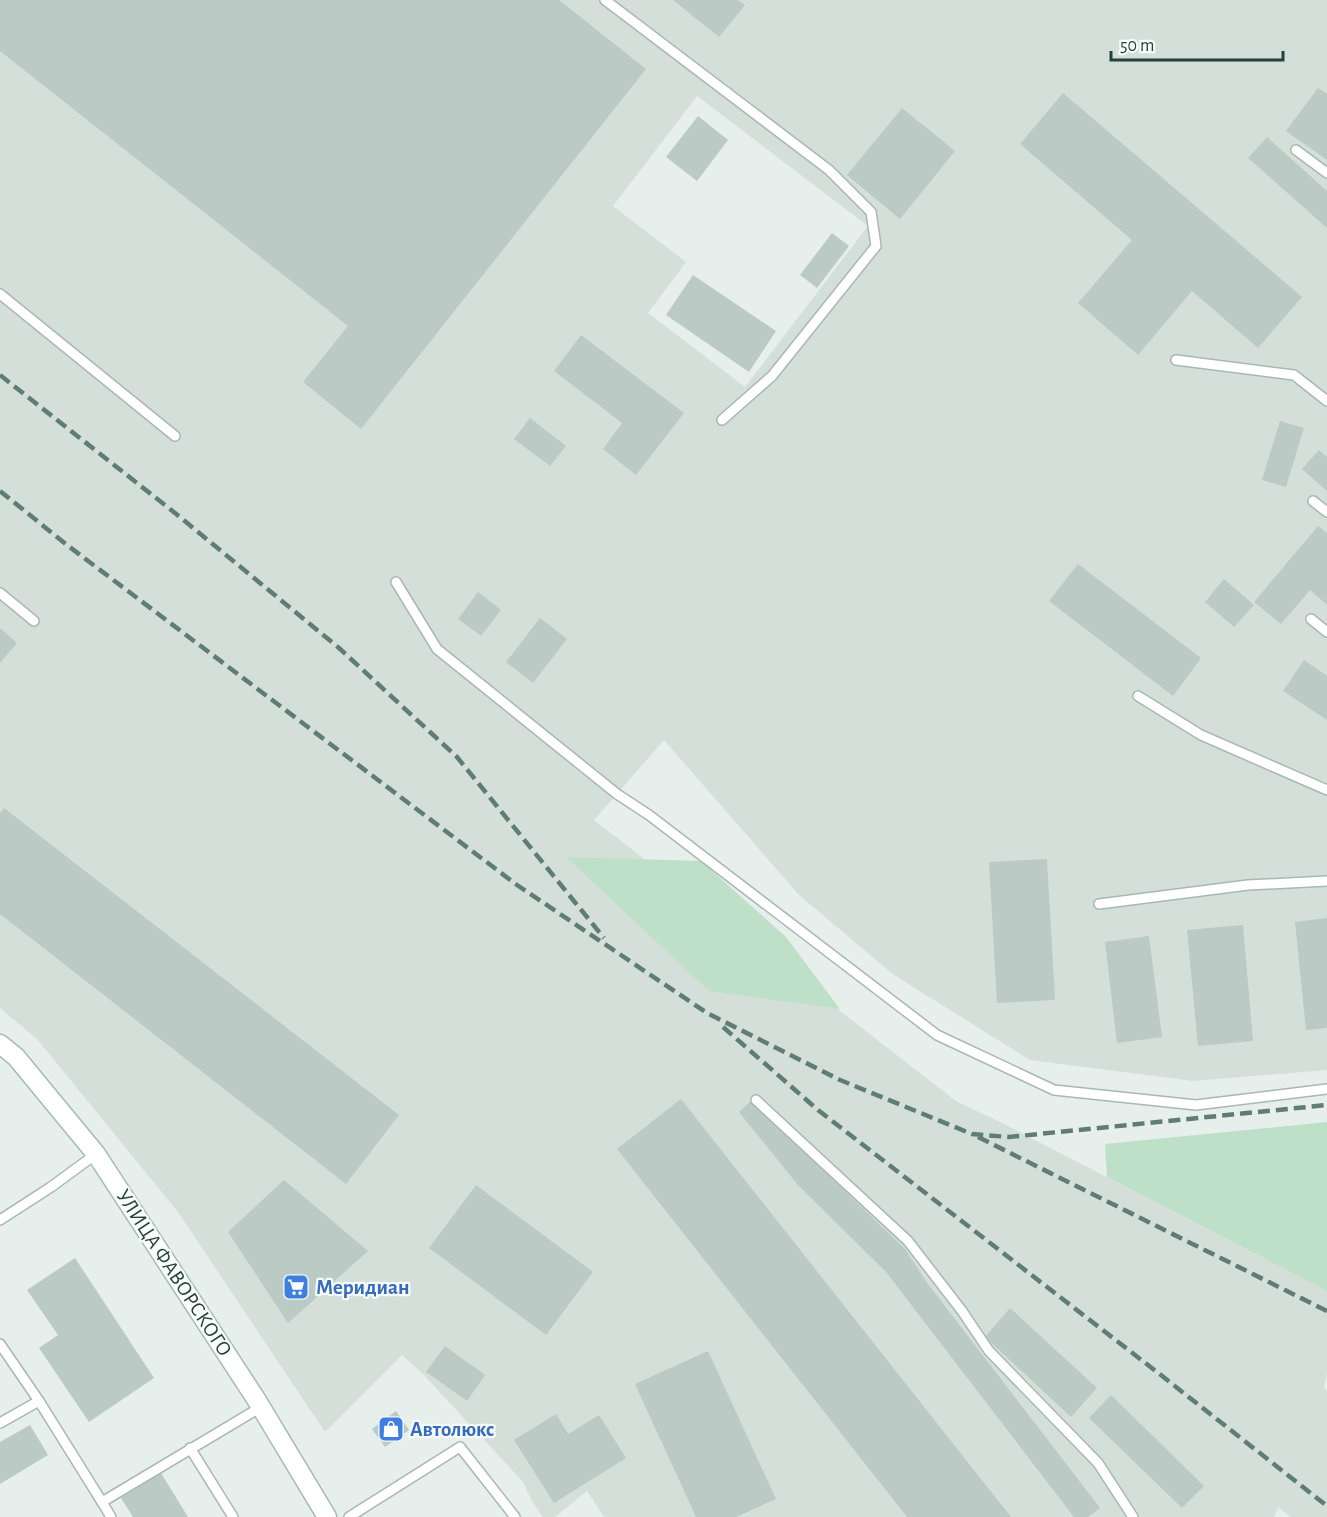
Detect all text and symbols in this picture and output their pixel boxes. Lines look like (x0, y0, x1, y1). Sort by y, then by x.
scale bar (1111, 24, 1284, 62)
text: 50 m (1120, 37, 1154, 55)
street label: УЛИЦА ФАВОРСКОГО (112, 1186, 236, 1360)
supermarket icon: Меридиан (281, 1272, 311, 1302)
place label: Меридиан (316, 1277, 409, 1298)
shop icon: Автолюкс (376, 1414, 406, 1444)
place label: Автолюкс (410, 1419, 495, 1440)

